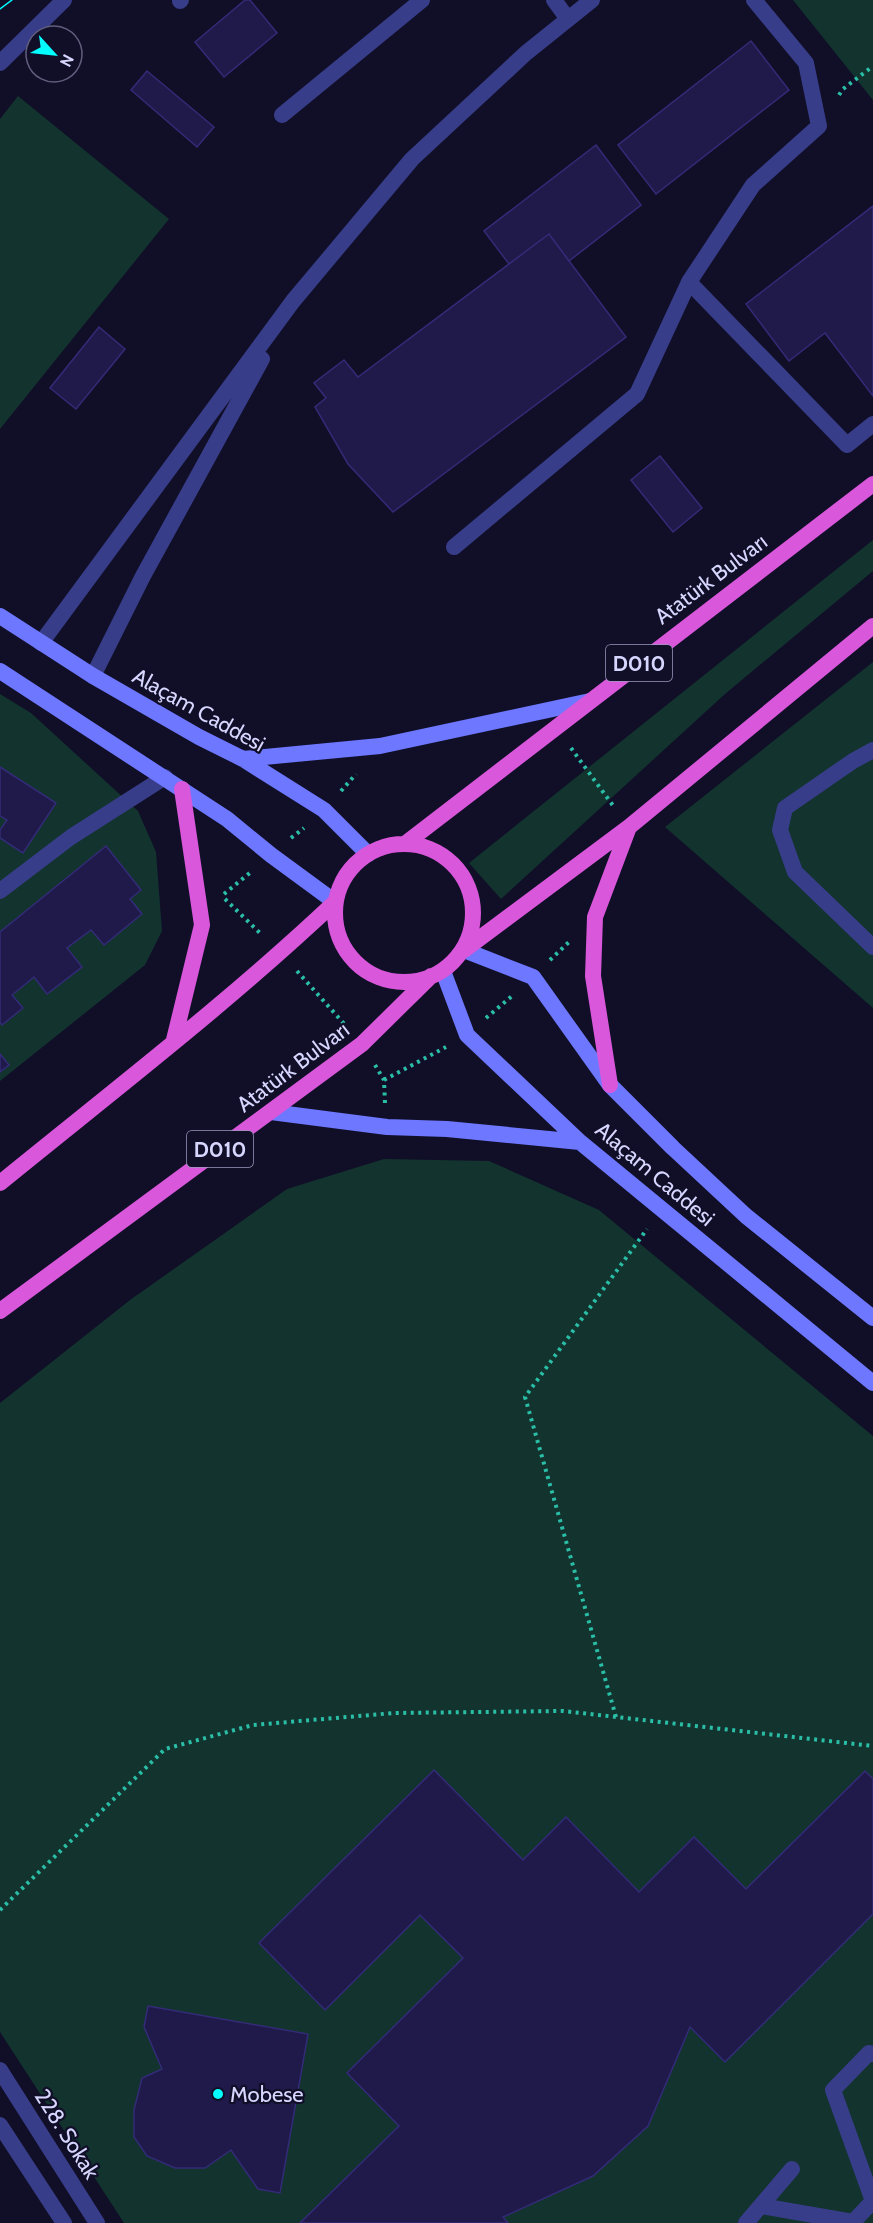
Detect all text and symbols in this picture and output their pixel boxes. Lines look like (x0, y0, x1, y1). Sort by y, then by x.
north arrow (24, 24, 84, 84)
text: N (56, 51, 78, 70)
street label: Atatürk Bulvarı (649, 528, 773, 630)
road number: D010 (606, 645, 672, 681)
street label: Alaçam Caddesi (128, 662, 270, 758)
street label: Atatürk Bulvarı (231, 1016, 355, 1118)
street label: Alaçam Caddesi (590, 1116, 720, 1232)
road number: D010 (187, 1131, 253, 1167)
place label: Mobese (230, 2081, 304, 2108)
street label: 228. Sokak (29, 2084, 105, 2184)
marker: Mobese (211, 2087, 225, 2101)

